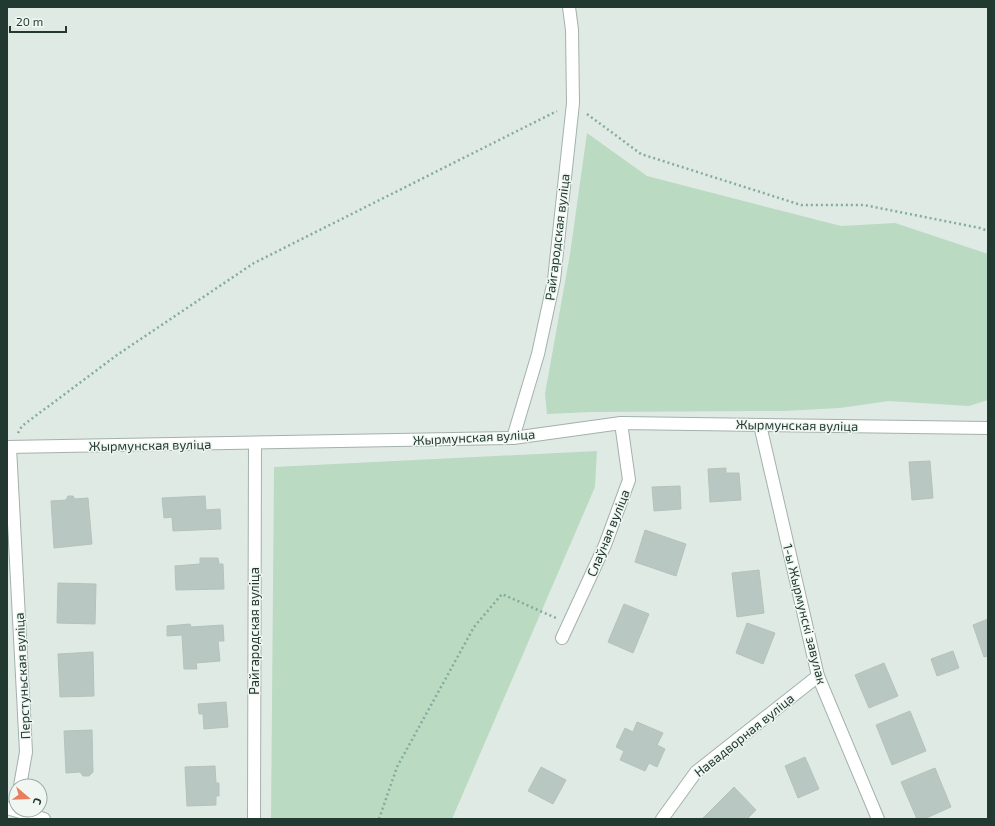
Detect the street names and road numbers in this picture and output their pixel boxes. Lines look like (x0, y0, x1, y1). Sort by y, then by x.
street label: Райгародская вуліца (541, 173, 573, 301)
street label: Жырмунская вуліца (736, 416, 858, 434)
street label: Жырмунская вуліца (412, 426, 536, 448)
street label: Жырмунская вуліца (89, 436, 211, 454)
street label: Слаўная вуліца (583, 487, 633, 579)
street label: 1-ы Жырмунскі завулак (780, 542, 830, 686)
street label: Райгародская вуліца (246, 567, 262, 695)
street label: Перстуньская вуліца (11, 612, 33, 740)
street label: Навадворная вуліца (691, 690, 797, 780)

